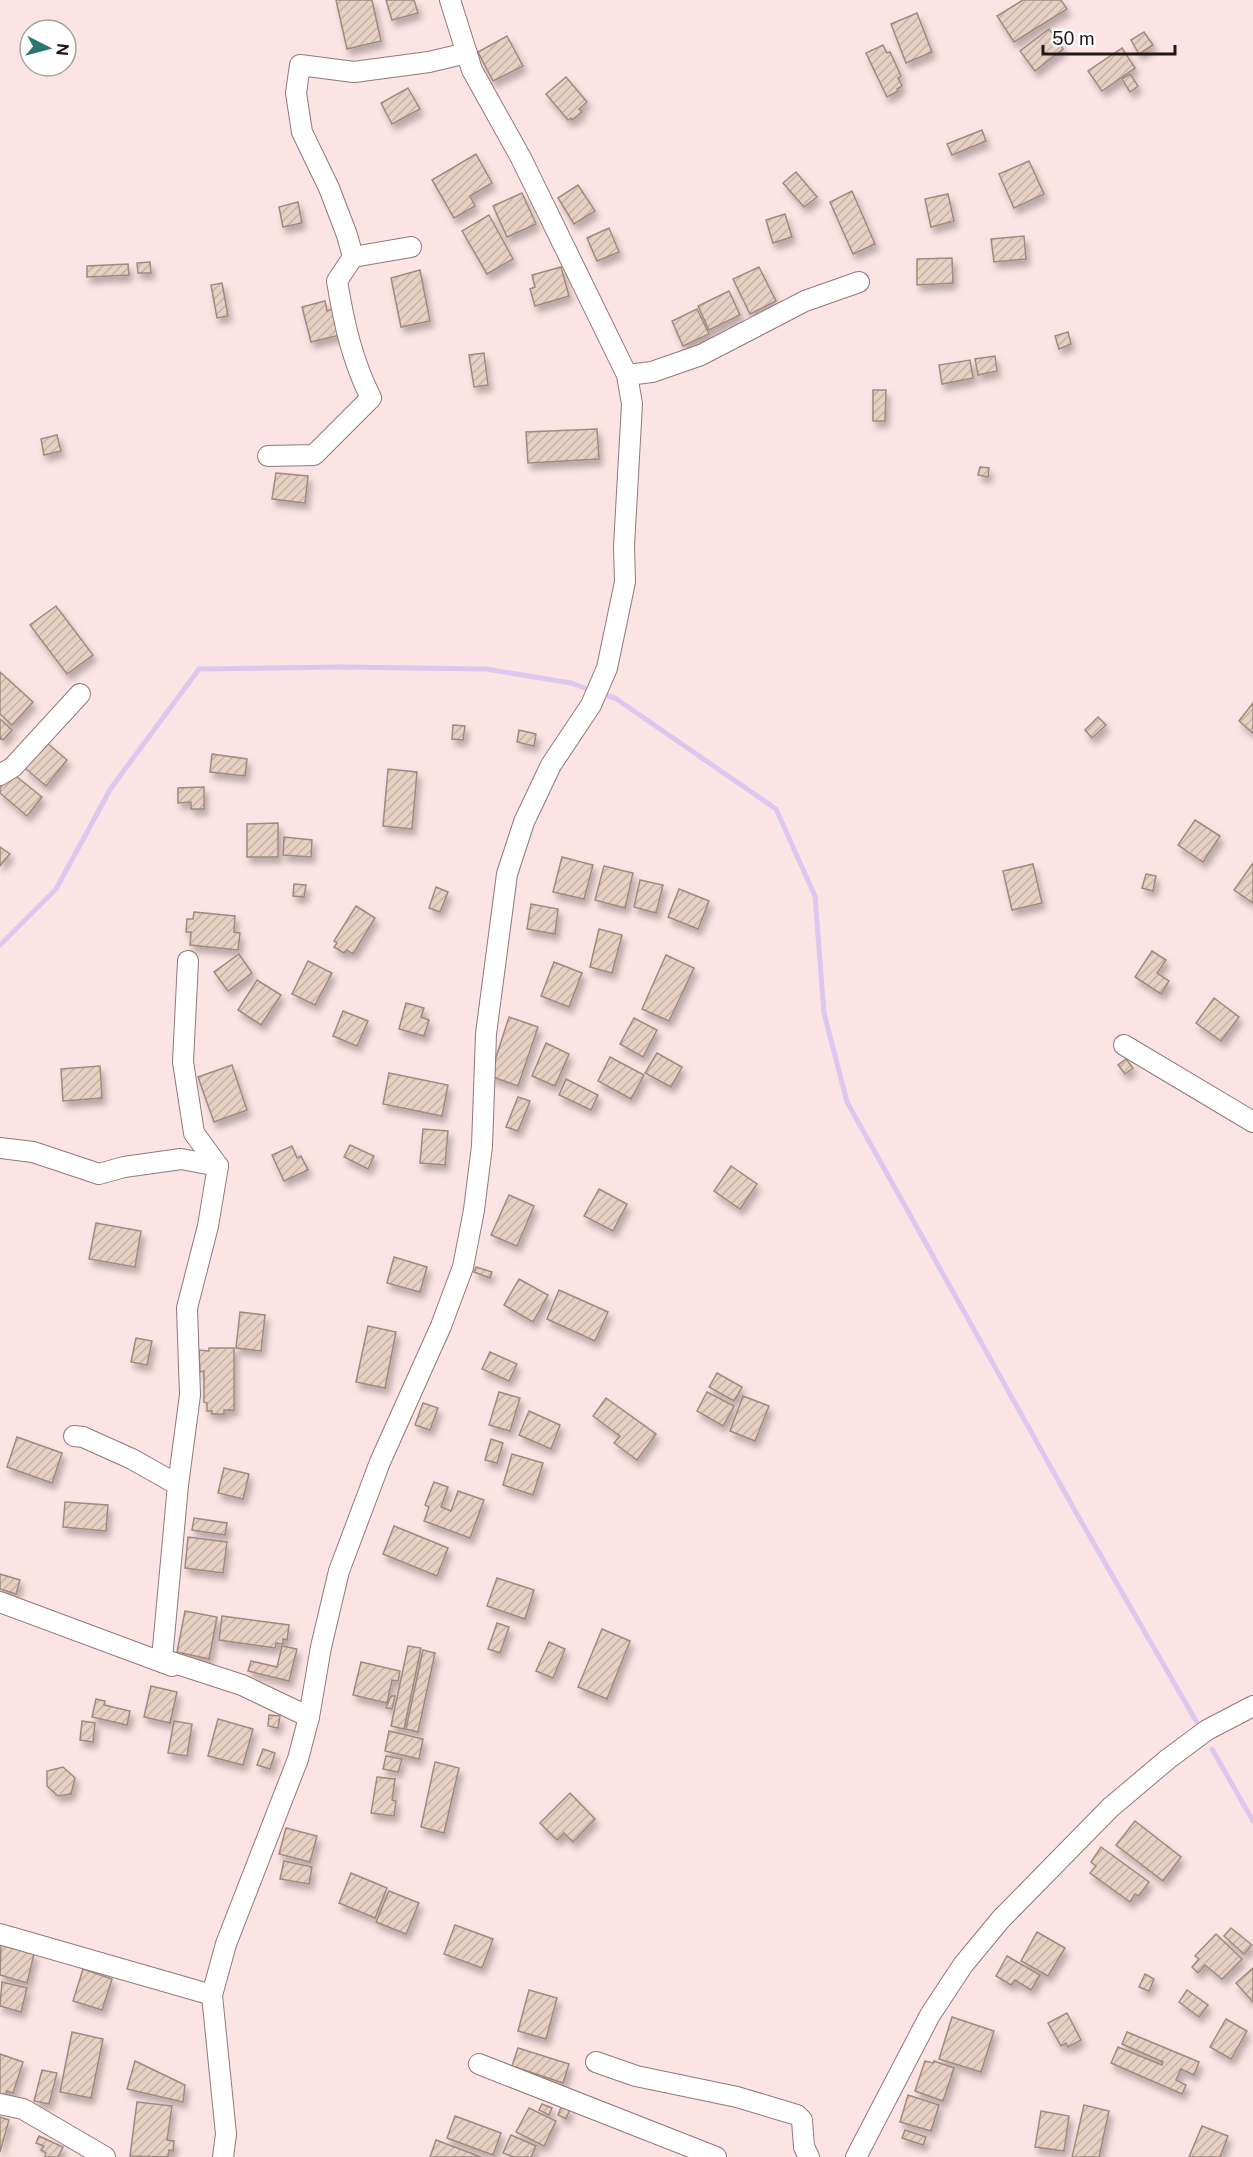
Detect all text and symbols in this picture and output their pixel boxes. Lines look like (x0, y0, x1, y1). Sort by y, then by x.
north arrow (18, 18, 78, 78)
scale bar (1043, 18, 1175, 56)
text: 50 m (1052, 28, 1095, 49)
text: N (52, 42, 73, 57)

